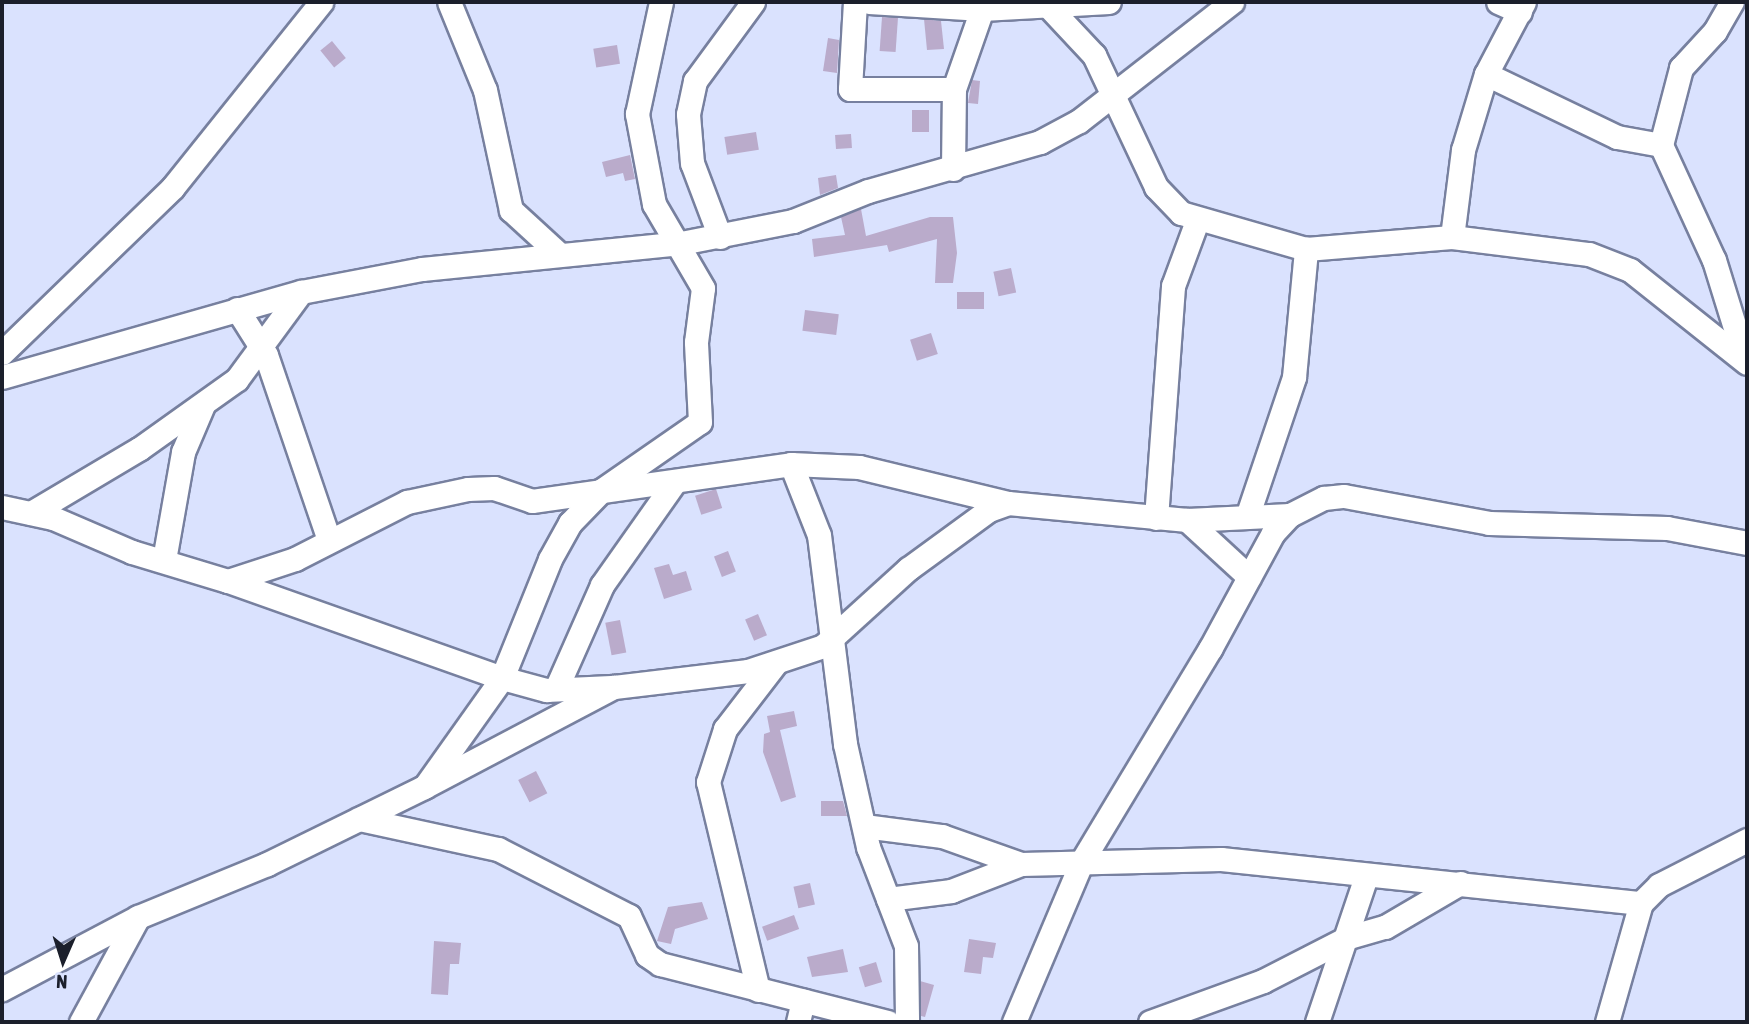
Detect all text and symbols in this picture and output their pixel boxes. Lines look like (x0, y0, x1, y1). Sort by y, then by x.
north arrow (28, 926, 98, 996)
text: N (56, 971, 68, 993)

